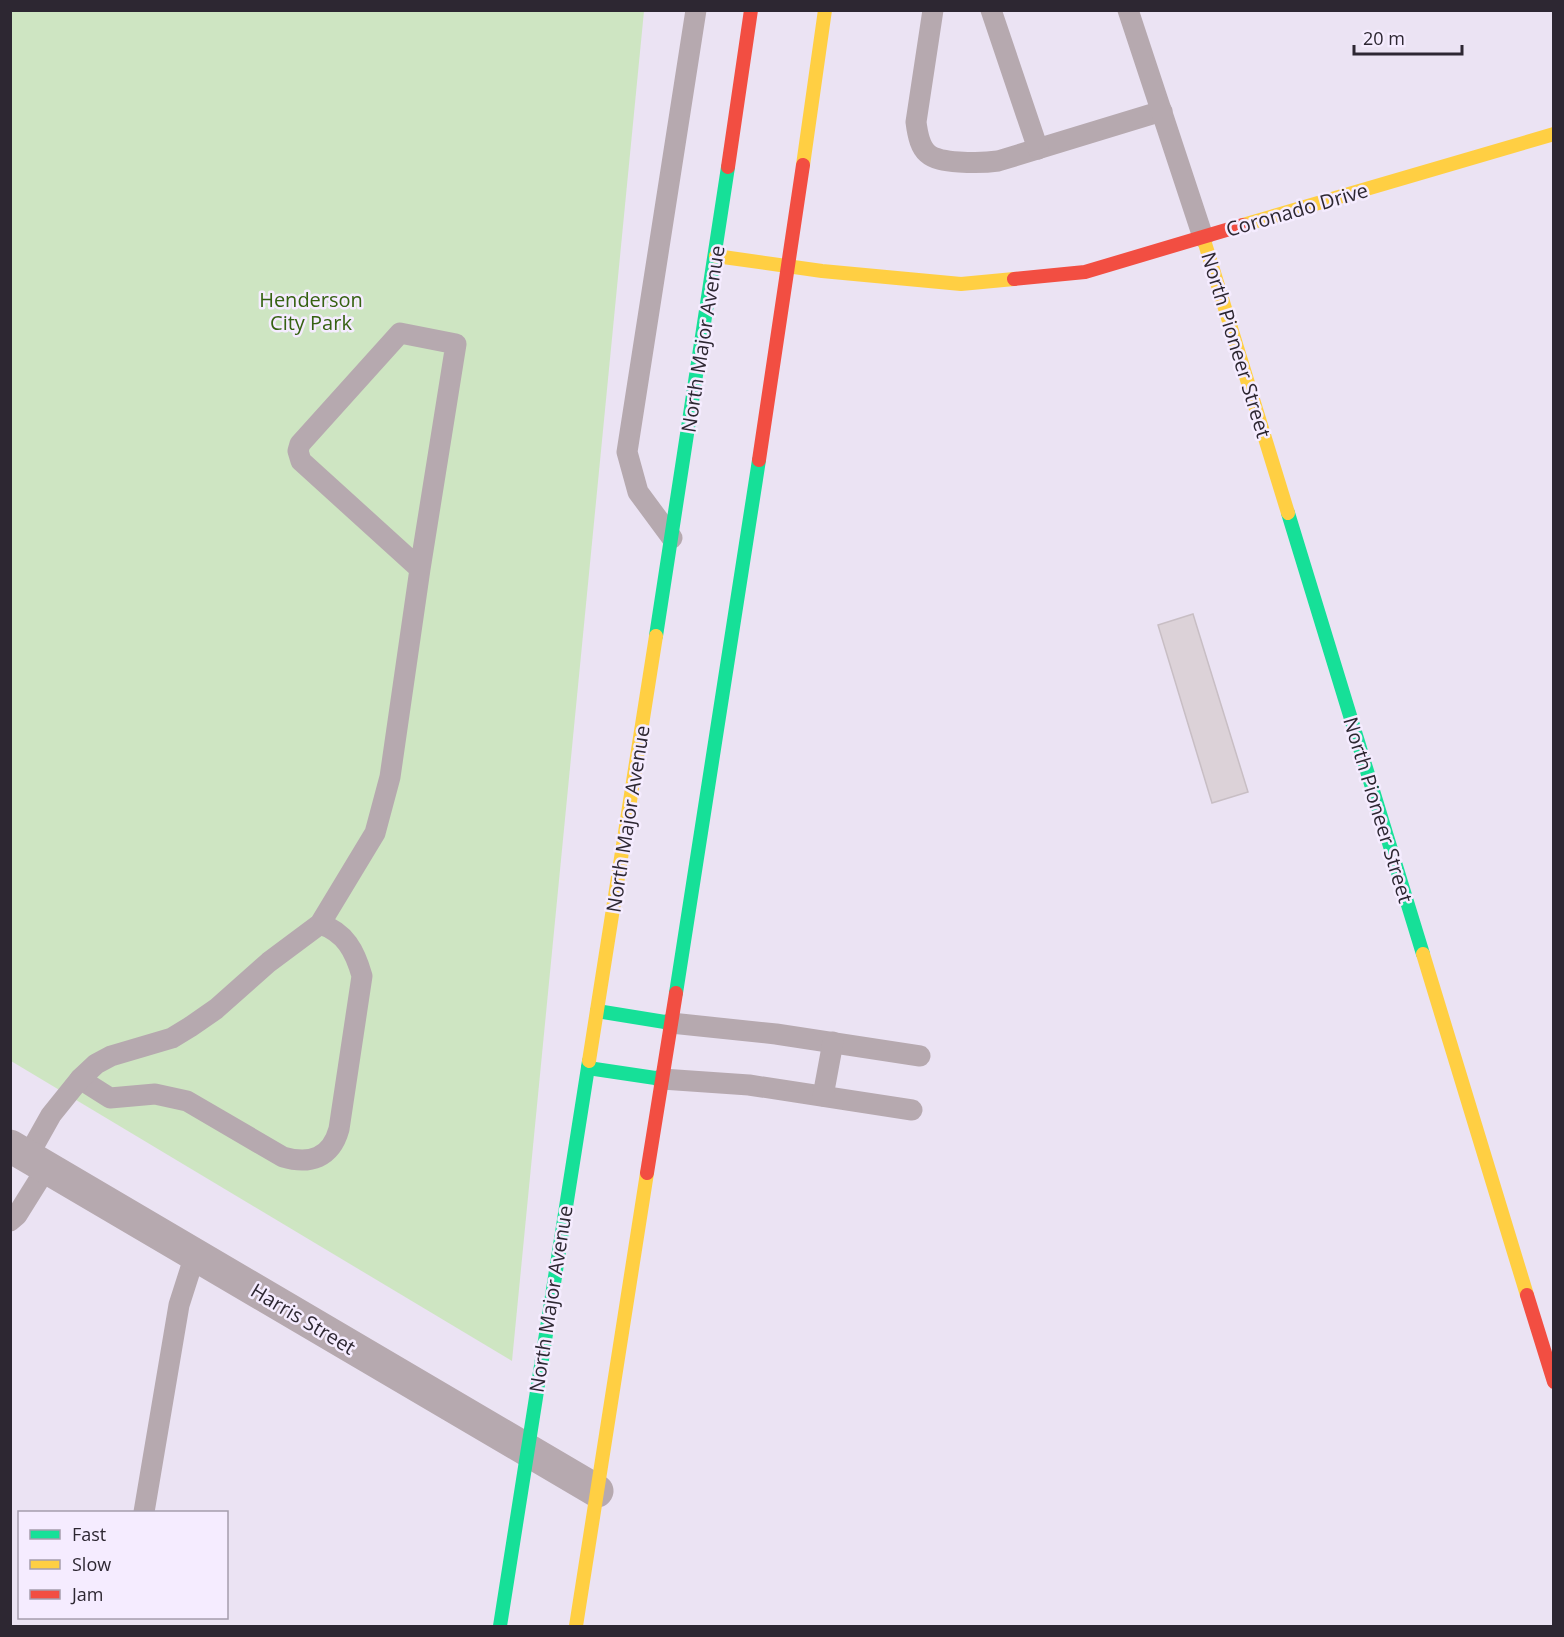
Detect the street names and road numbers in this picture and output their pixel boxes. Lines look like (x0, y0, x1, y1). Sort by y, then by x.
street label: Coronado Drive (1223, 176, 1371, 243)
street label: North Major Avenue (674, 243, 731, 434)
street label: North Pioneer Street (1195, 249, 1278, 441)
street label: North Pioneer Street (1337, 714, 1420, 906)
street label: North Major Avenue (599, 723, 656, 914)
street label: North Major Avenue (522, 1203, 579, 1394)
street label: Harris Street (246, 1277, 361, 1360)

